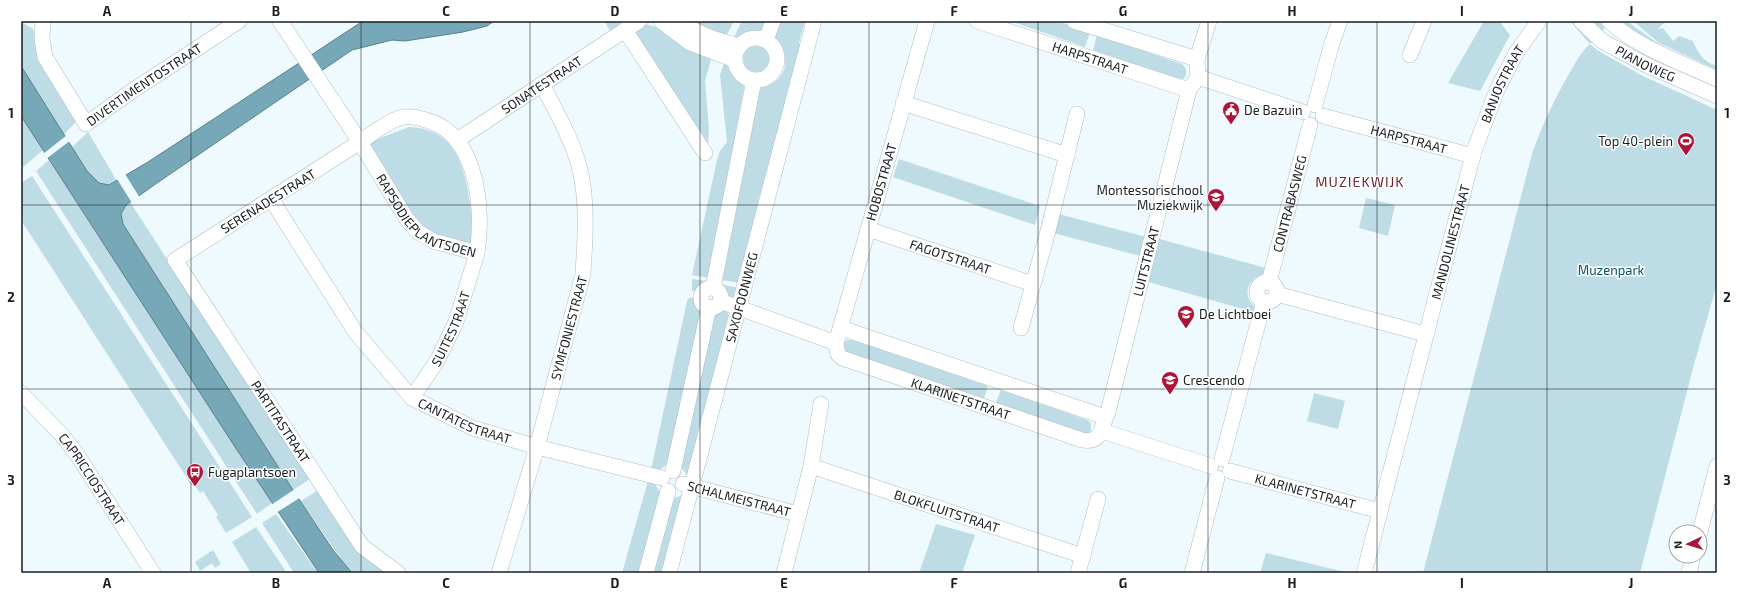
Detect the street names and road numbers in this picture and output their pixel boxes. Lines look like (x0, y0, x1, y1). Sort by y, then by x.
street label: HARPSTRAAT (1050, 38, 1130, 78)
street label: DIVERTIMENTOSTRAAT (83, 39, 205, 129)
street label: BANJOSTRAAT (1477, 41, 1528, 125)
street label: PIANOWEG (1613, 42, 1678, 85)
street label: SONATESTRAAT (498, 52, 585, 117)
street label: HARPSTRAAT (1369, 121, 1449, 157)
street label: HOBOSTRAAT (862, 141, 900, 223)
street label: CONTRABASWEG (1269, 153, 1310, 254)
street label: SERENADESTRAAT (218, 165, 319, 237)
street label: RAPSODIEPLANTSOEN (373, 171, 478, 260)
street label: MANDOLINESTRAAT (1428, 182, 1473, 301)
street label: LUITSTRAAT (1129, 224, 1163, 298)
street label: FAGOTSTRAAT (908, 236, 994, 278)
street label: SAXOFOONWEG (722, 250, 761, 344)
street label: SYMFONIESTRAAT (547, 273, 590, 382)
street label: SUITESTRAAT (428, 289, 473, 369)
street label: KLARINETSTRAAT (909, 374, 1013, 423)
street label: PARTITASTRAAT (248, 377, 314, 466)
street label: CANTATESTRAAT (415, 394, 513, 447)
street label: CAPRICCIOSTRAAT (55, 430, 128, 529)
street label: KLARINETSTRAAT (1253, 470, 1358, 512)
street label: SCHALMEISTRAAT (686, 477, 793, 520)
street label: BLOKFLUITSTRAAT (892, 486, 1002, 536)

